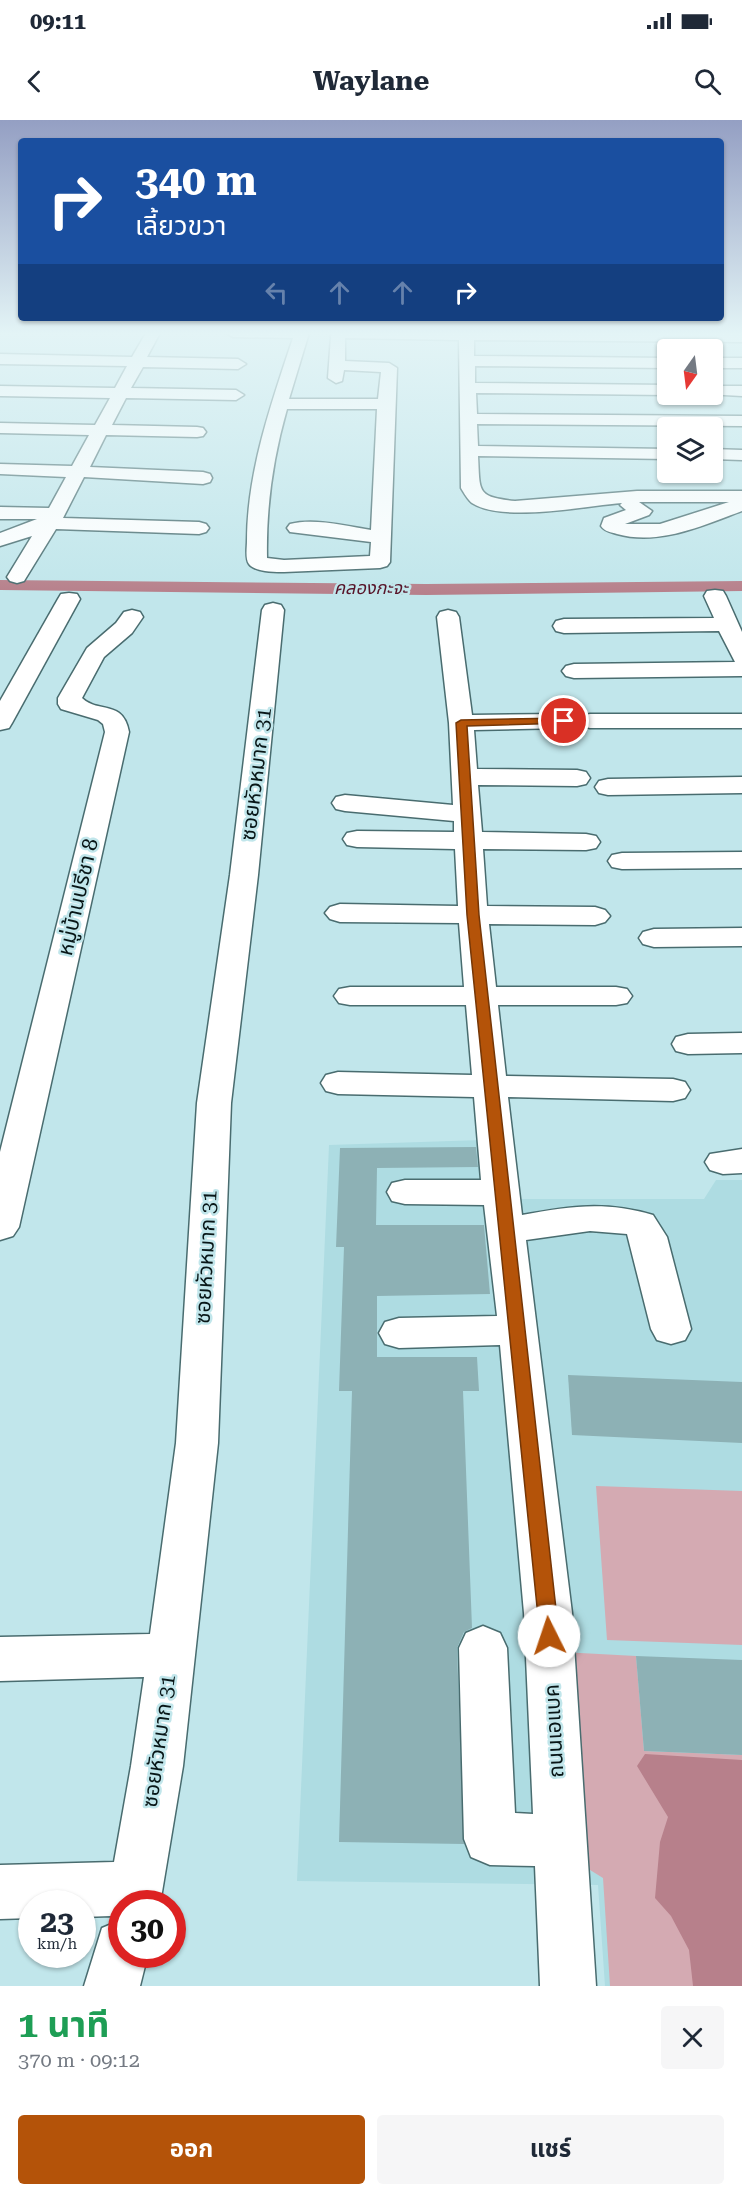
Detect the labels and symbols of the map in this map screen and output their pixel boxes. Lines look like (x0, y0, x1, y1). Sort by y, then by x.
north arrow (657, 339, 723, 405)
water label: คลองกะจะ (334, 577, 410, 598)
pin (538, 695, 589, 746)
street label: ซอยหัวหมาก 31 (236, 706, 276, 842)
street label: หมู่บ้านปรีชา 8 (53, 836, 104, 958)
street label: ซอยหัวหมาก 31 (191, 1189, 221, 1325)
position arrow (517, 1604, 581, 1668)
street label: ซอยหัวหมาก 31 (138, 1673, 180, 1809)
street label: ถนนเอแบค (540, 1684, 568, 1778)
speed limit sign: 30 (108, 1890, 186, 1968)

